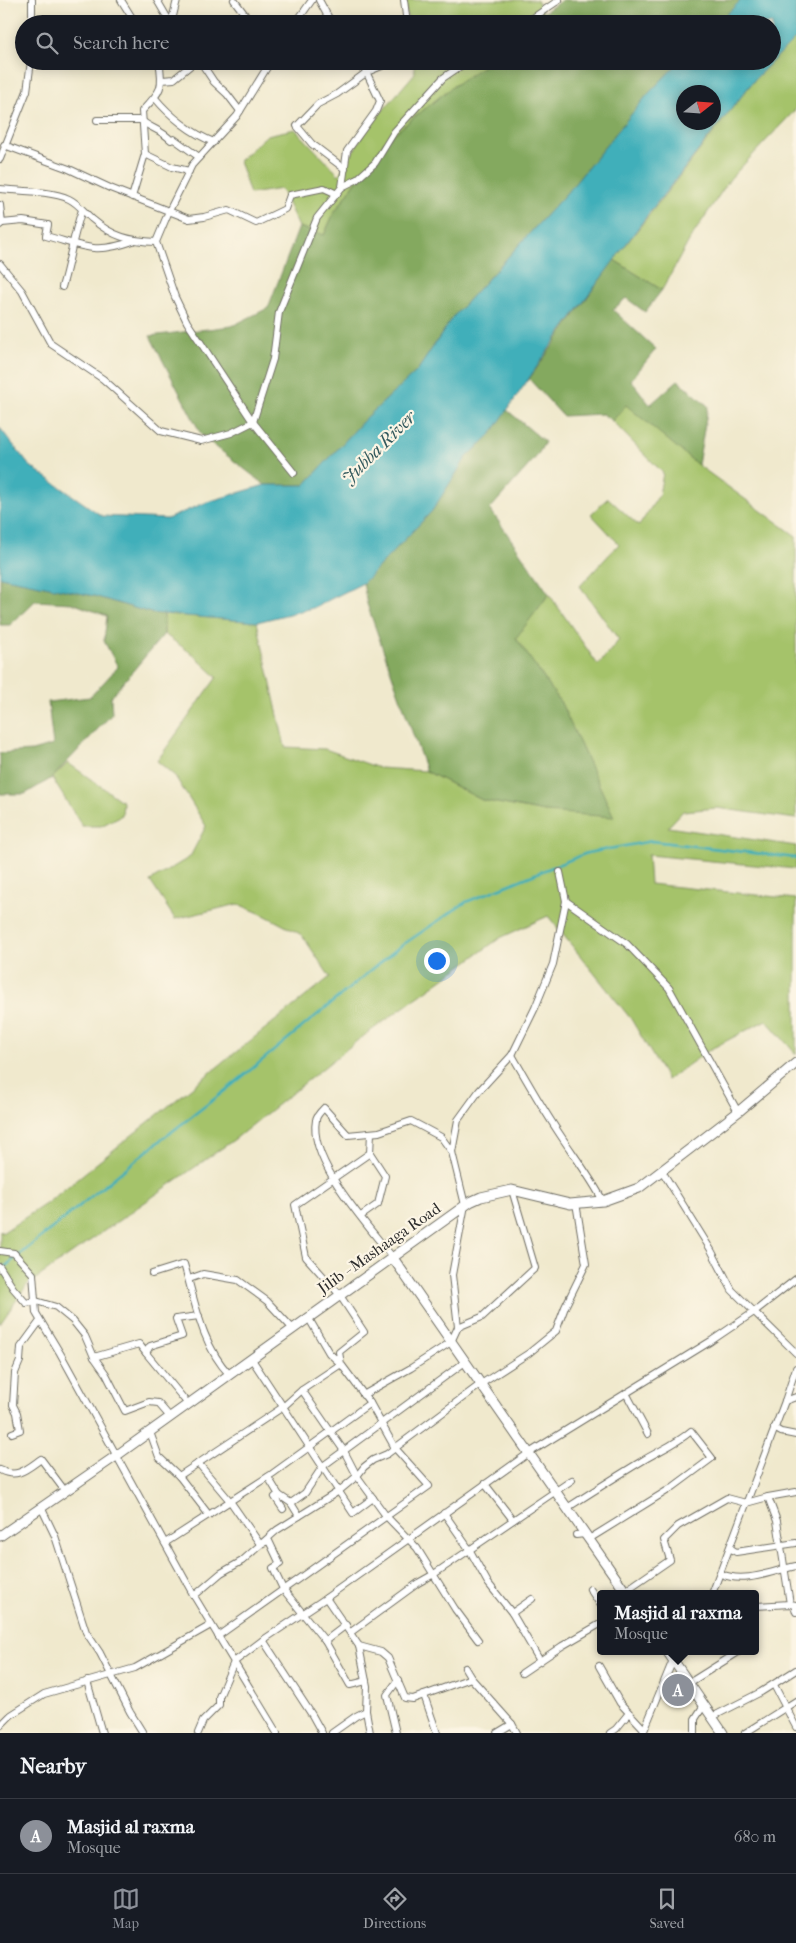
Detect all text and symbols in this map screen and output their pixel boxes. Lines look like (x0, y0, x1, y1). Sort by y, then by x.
search box (15, 15, 781, 70)
icon: search (33, 29, 61, 57)
text: Search here (73, 32, 169, 54)
north arrow (676, 85, 721, 130)
water label: Jubba River (338, 406, 421, 489)
your location (424, 948, 450, 974)
street label: Jilib - Mashaaga Road (312, 1198, 444, 1299)
popup (597, 1590, 759, 1655)
text: Masjid al raxma (614, 1602, 742, 1624)
text: Mosque (614, 1624, 668, 1643)
pin: A (662, 1671, 694, 1709)
text: Nearby (20, 1754, 86, 1778)
text: Masjid al raxma (67, 1816, 194, 1838)
text: A (31, 1827, 41, 1846)
text: 680 m (734, 1827, 776, 1846)
text: Mosque (67, 1838, 121, 1857)
tab: Map (112, 1885, 140, 1932)
tab: Directions (363, 1885, 426, 1932)
tab: Saved (650, 1885, 684, 1932)

